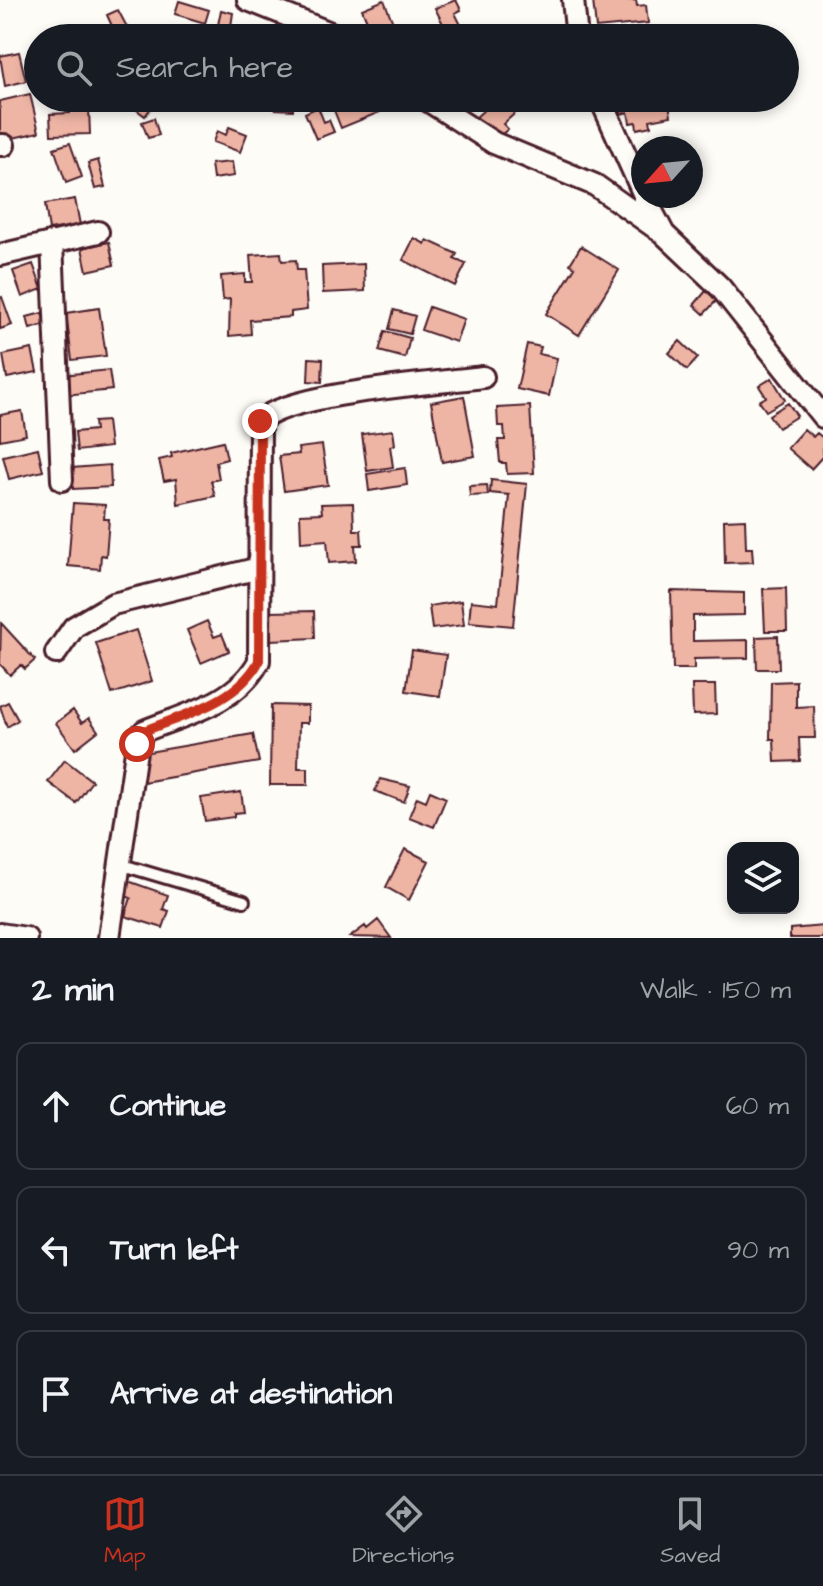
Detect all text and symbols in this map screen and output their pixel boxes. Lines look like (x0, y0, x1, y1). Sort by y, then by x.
search box (24, 24, 799, 112)
icon: search (52, 46, 96, 90)
text: Search here (116, 47, 293, 89)
north arrow (631, 136, 703, 208)
route end (242, 403, 278, 439)
route start (119, 726, 155, 762)
map controls (727, 842, 799, 914)
button: layers (727, 842, 799, 914)
text: 2 min (32, 966, 114, 1014)
text: Walk · 150 m (640, 972, 791, 1008)
icon: ahead (34, 1084, 78, 1128)
text: Continue (110, 1085, 226, 1127)
text: 60 m (726, 1088, 789, 1124)
icon: left (34, 1228, 78, 1272)
text: Turn left (110, 1229, 238, 1271)
text: 90 m (727, 1232, 789, 1268)
icon: arrive (34, 1372, 78, 1416)
text: Arrive at destination (110, 1373, 392, 1415)
tab: Map (103, 1492, 147, 1571)
tab: Directions (352, 1492, 455, 1571)
tab: Saved (660, 1492, 720, 1571)

